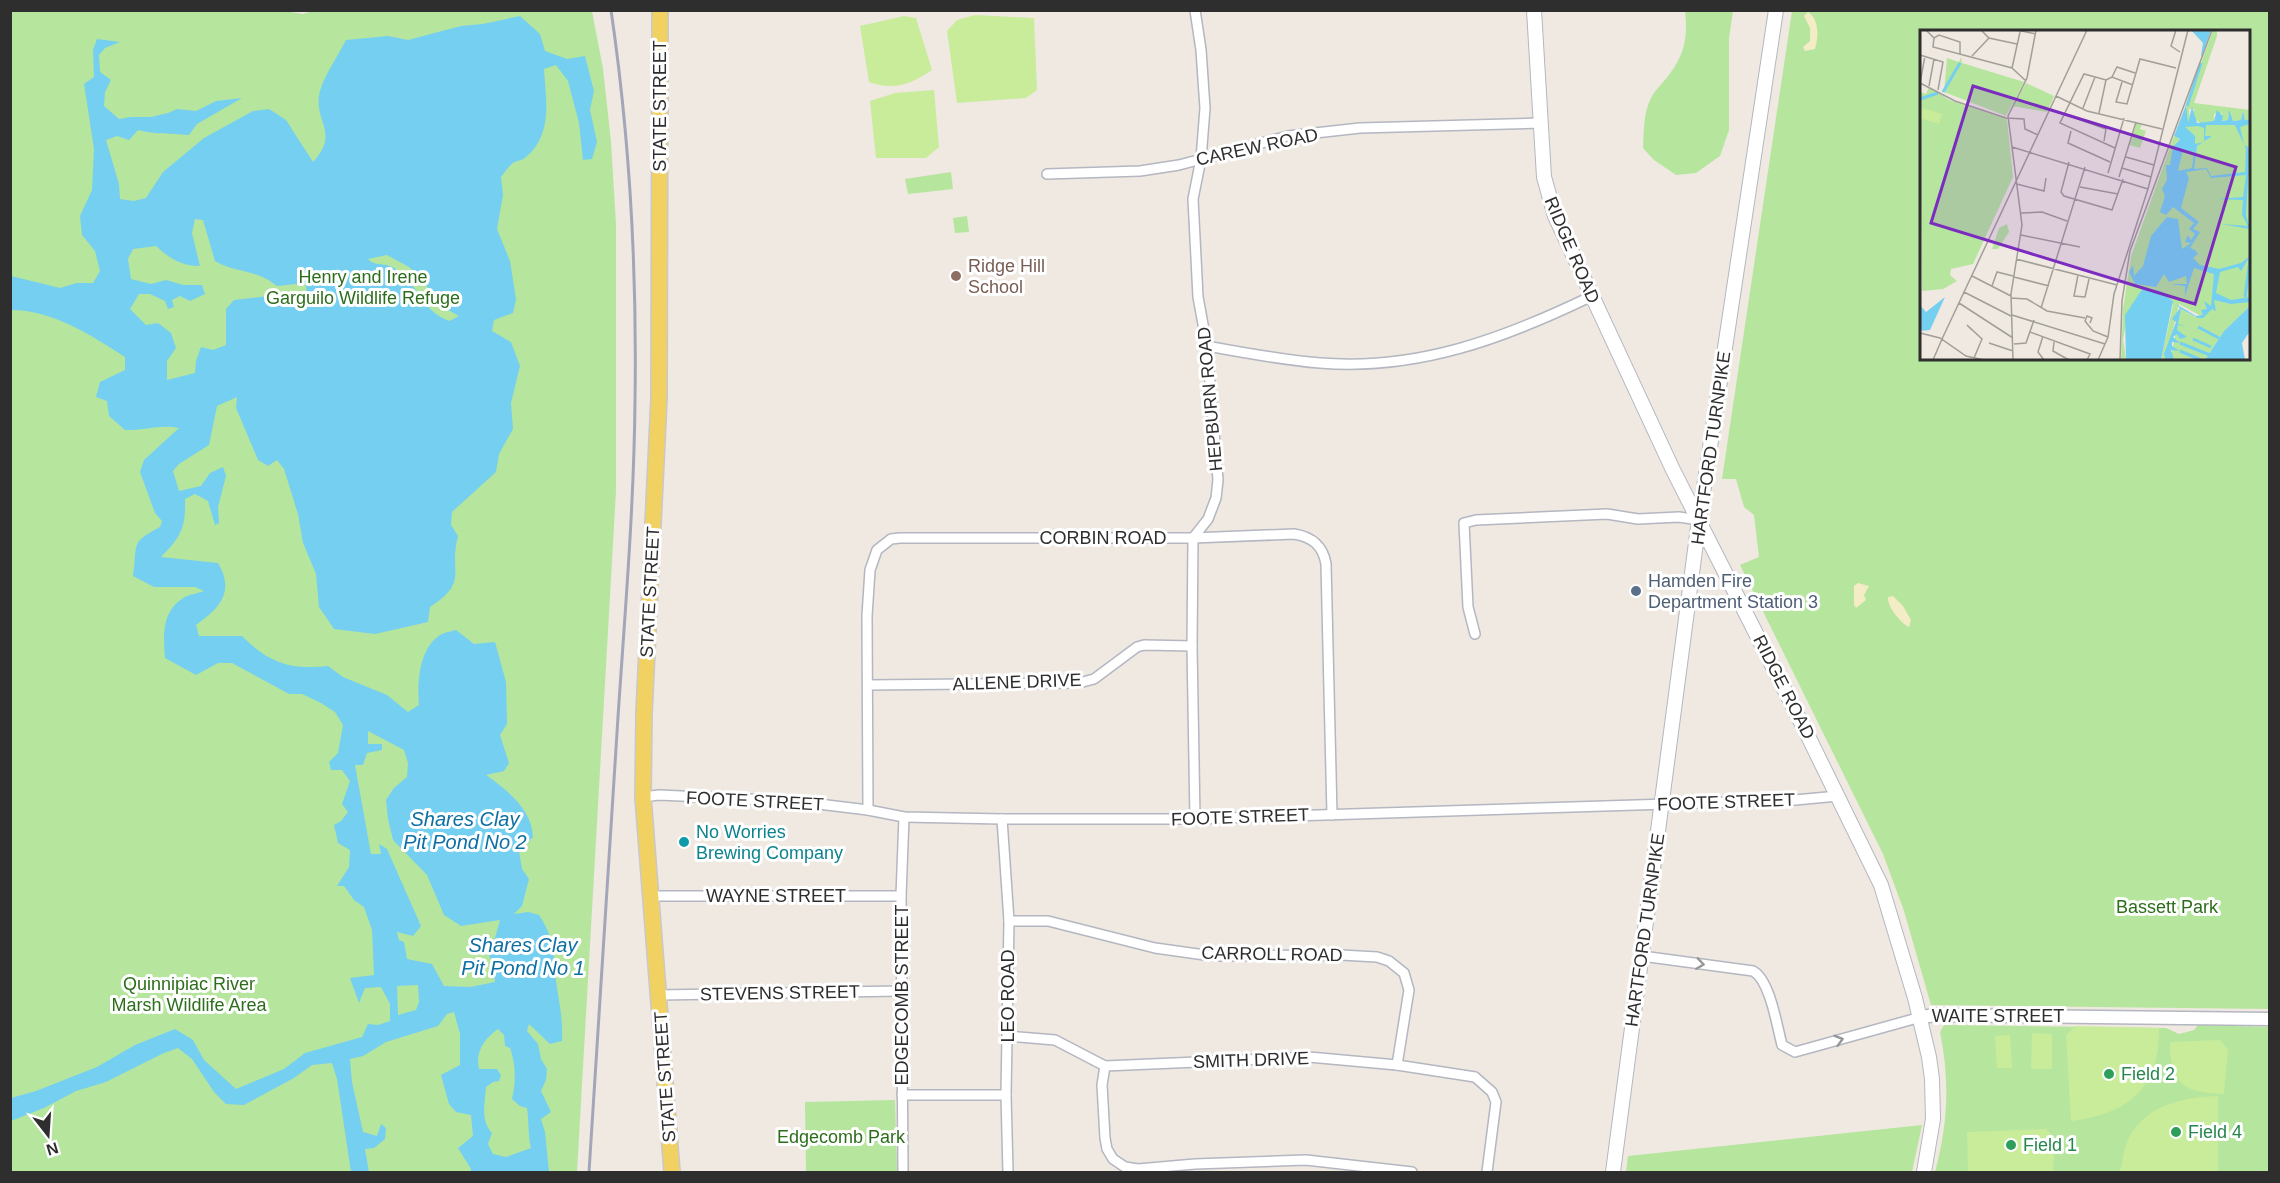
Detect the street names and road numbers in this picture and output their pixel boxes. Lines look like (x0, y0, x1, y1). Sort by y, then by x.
street label: STATE STREET (650, 40, 670, 172)
street label: CAREW ROAD (1194, 124, 1320, 170)
street label: RIDGE ROAD (1541, 194, 1603, 306)
street label: HEPBURN ROAD (1194, 326, 1226, 472)
street label: HARTFORD TURNPIKE (1688, 350, 1734, 546)
street label: STATE STREET (637, 526, 663, 658)
street label: CORBIN ROAD (1039, 528, 1167, 548)
street label: RIDGE ROAD (1749, 632, 1819, 742)
street label: ALLENE DRIVE (952, 670, 1082, 694)
street label: FOOTE STREET (686, 787, 824, 815)
street label: FOOTE STREET (1657, 790, 1795, 814)
street label: FOOTE STREET (1171, 805, 1309, 829)
street label: HARTFORD TURNPIKE (1622, 832, 1668, 1028)
street label: WAYNE STREET (706, 886, 846, 906)
street label: EDGECOMB STREET (892, 904, 912, 1086)
street label: CARROLL ROAD (1201, 943, 1343, 965)
street label: LEO ROAD (998, 949, 1018, 1043)
street label: STEVENS STREET (700, 982, 860, 1004)
street label: WAITE STREET (1932, 1006, 2064, 1026)
street label: STATE STREET (650, 1011, 680, 1143)
street label: SMITH DRIVE (1193, 1048, 1309, 1072)

